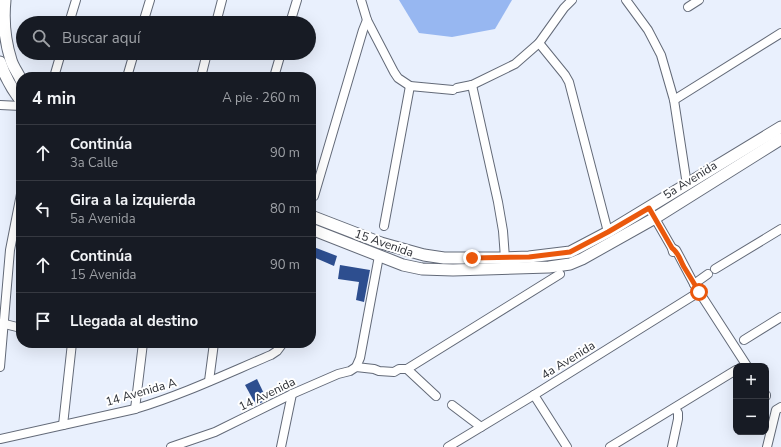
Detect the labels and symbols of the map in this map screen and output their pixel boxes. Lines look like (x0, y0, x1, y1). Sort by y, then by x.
street label: 5a Avenida (660, 157, 720, 203)
street label: 15 Avenida (352, 225, 416, 261)
route end (463, 249, 481, 267)
route start (690, 283, 708, 301)
street label: 4a Avenida (538, 337, 598, 383)
street label: 14 Avenida (236, 373, 298, 415)
street label: 14 Avenida A (104, 374, 179, 410)

